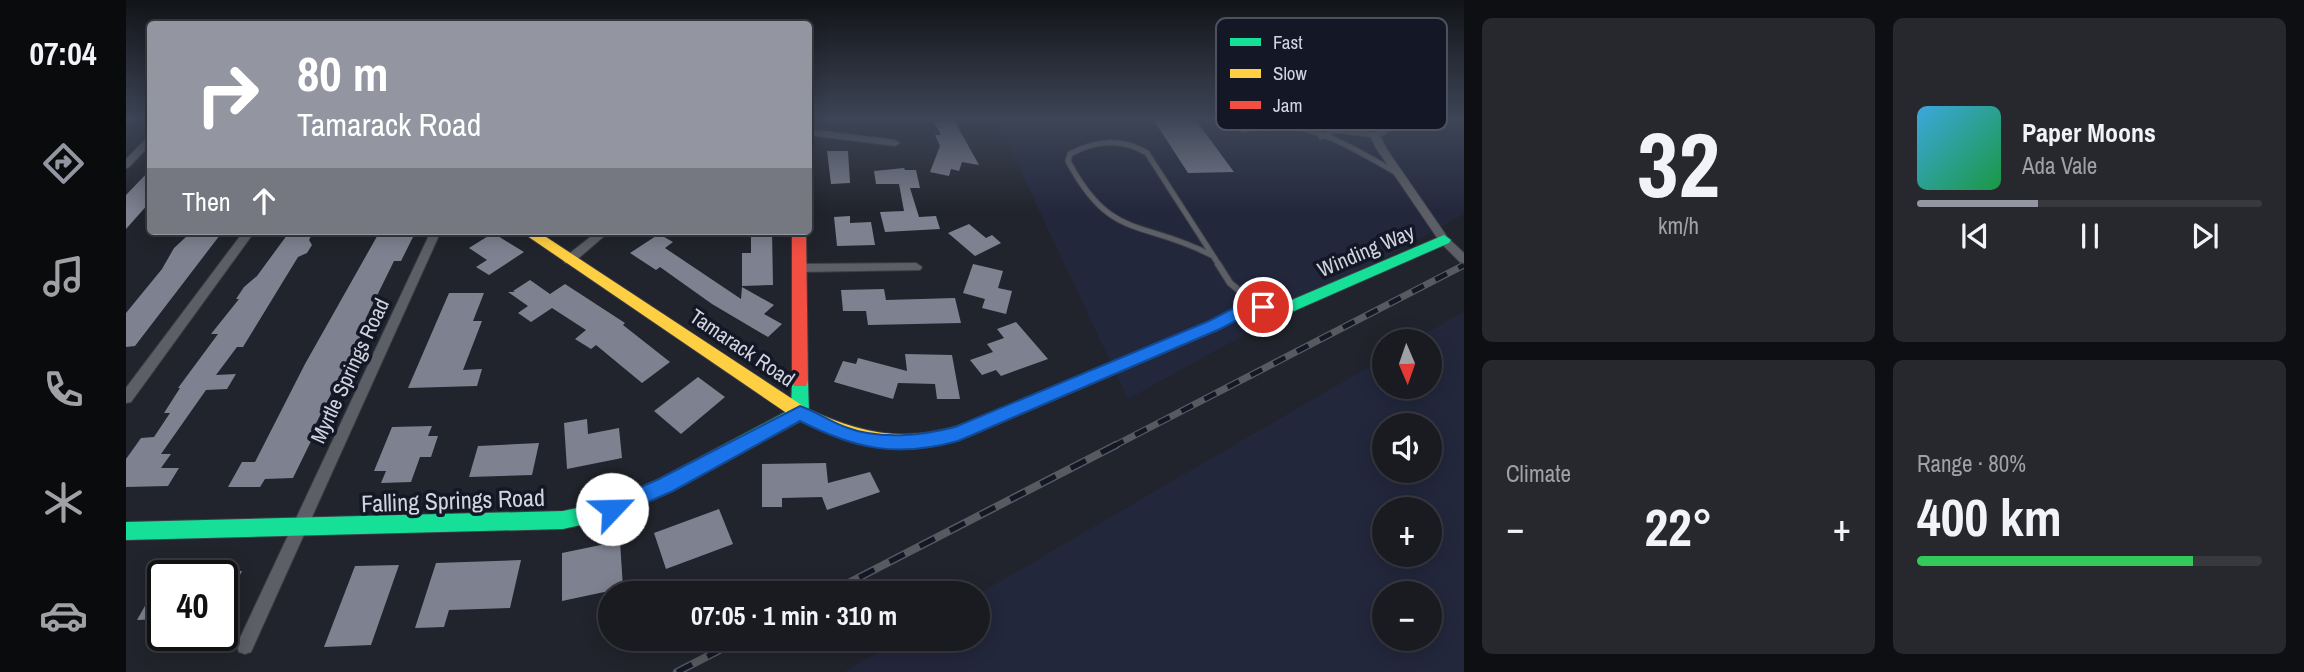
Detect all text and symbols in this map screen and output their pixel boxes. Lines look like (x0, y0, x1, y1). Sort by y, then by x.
legend (1216, 18, 1447, 130)
text: Fast (1273, 29, 1303, 55)
text: 07:04 (29, 32, 97, 75)
text: 80 m (297, 40, 389, 106)
icon: right (182, 49, 273, 140)
text: Slow (1273, 60, 1308, 86)
text: Jam (1273, 92, 1302, 118)
text: Tamarack Road (297, 103, 481, 146)
text: 32 (1637, 103, 1720, 225)
text: Paper Moons (2022, 115, 2156, 150)
icon: directions (39, 139, 88, 188)
text: Ada Vale (2022, 150, 2097, 181)
icon: ahead (245, 182, 283, 220)
text: Then (182, 184, 231, 219)
text: km/h (1658, 210, 1699, 241)
street label: Winding Way (1313, 217, 1419, 284)
icon: previous (1956, 217, 1994, 255)
icon: pause (2071, 217, 2109, 255)
icon: next (2186, 217, 2224, 255)
icon: music (39, 252, 88, 301)
pin (1233, 277, 1293, 337)
icon: arrive (1244, 288, 1282, 326)
street label: Myrtle Springs Road (303, 294, 396, 448)
street label: Tamarack Road (684, 302, 801, 393)
north arrow (1372, 329, 1442, 399)
map controls (1372, 329, 1442, 651)
icon: phone (39, 365, 88, 414)
button: sound (1372, 413, 1442, 483)
text: Range · 80% (1917, 448, 2026, 479)
text: Climate (1506, 458, 1571, 489)
position arrow (575, 472, 649, 546)
icon: climate (39, 478, 88, 527)
street label: Falling Springs Road (361, 481, 545, 519)
text: 400 km (1917, 482, 2062, 552)
text: 22° (1644, 492, 1713, 562)
button: + (1372, 497, 1442, 567)
text: − (1506, 502, 1524, 553)
text: + (1833, 502, 1851, 553)
speed limit sign: 40 (147, 560, 238, 651)
button: − (1372, 581, 1442, 651)
icon: car (39, 591, 88, 640)
text: 07:05 · 1 min · 310 m (691, 598, 897, 633)

